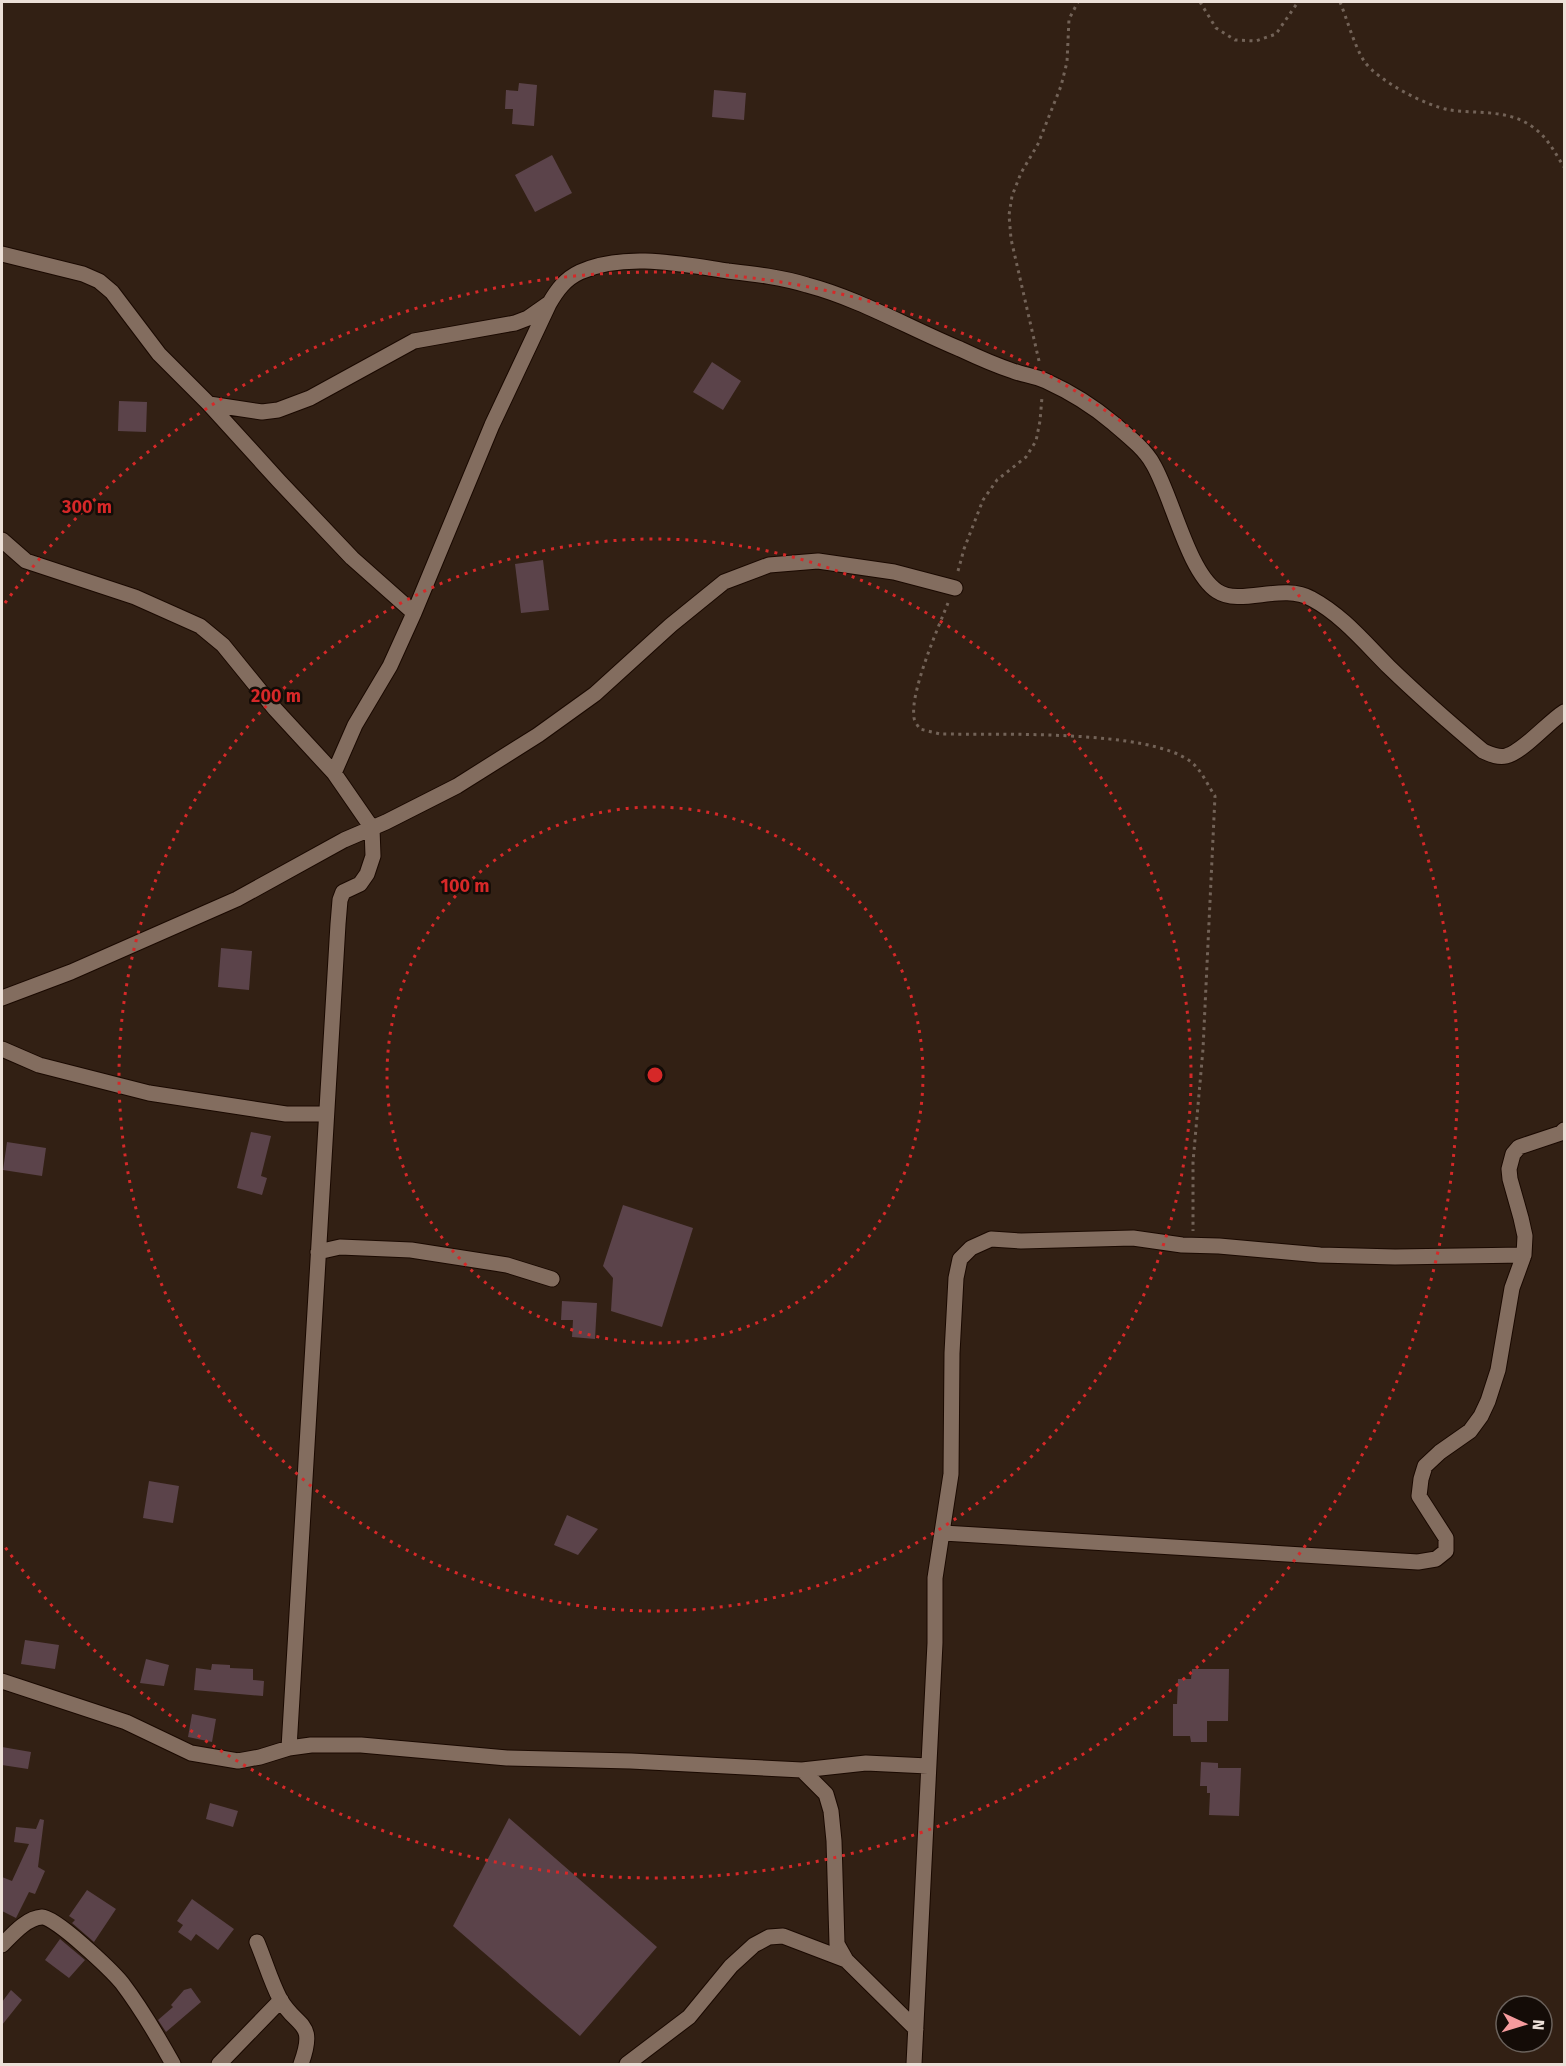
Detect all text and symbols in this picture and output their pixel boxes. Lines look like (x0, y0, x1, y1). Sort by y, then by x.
text: 300 m (61, 496, 112, 518)
text: 200 m (251, 685, 301, 707)
text: 100 m (441, 875, 489, 897)
centre of rings (645, 1065, 665, 1085)
north arrow (1494, 1994, 1554, 2054)
text: N (1529, 2019, 1548, 2031)

